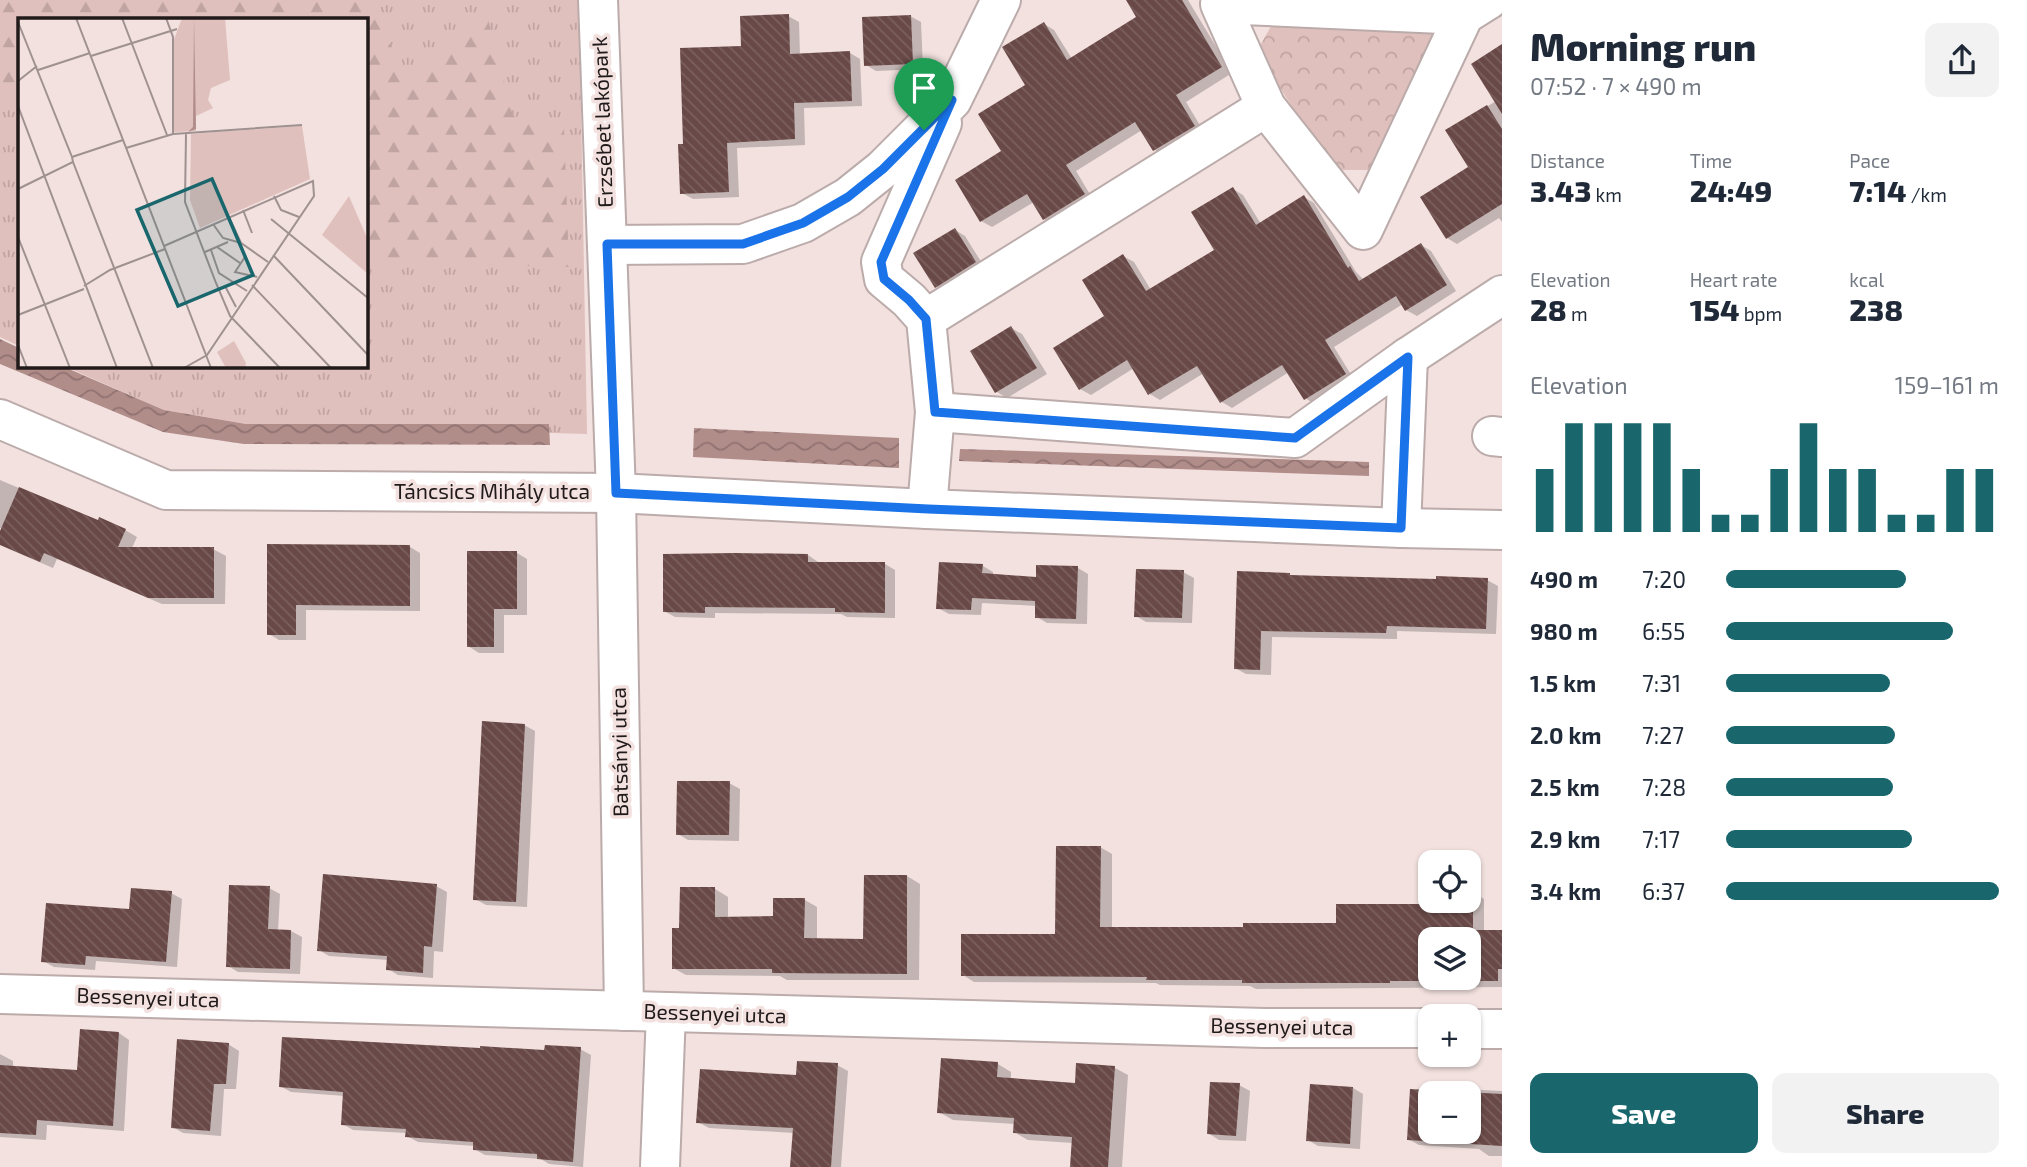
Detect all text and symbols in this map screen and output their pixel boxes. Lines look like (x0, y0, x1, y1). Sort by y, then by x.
inset map (18, 18, 368, 368)
text: Morning run (1530, 23, 1756, 69)
button: share (1925, 23, 1999, 97)
street label: Erzsébet lakópark (586, 36, 617, 208)
pin (894, 58, 954, 130)
icon: arrive (905, 69, 943, 107)
text: 07:52 · 7 × 490 m (1530, 72, 1702, 100)
text: Distance (1530, 149, 1605, 172)
text: Time (1690, 149, 1732, 172)
text: Pace (1849, 149, 1890, 172)
text: 3.43 (1530, 172, 1591, 208)
text: 24:49 (1690, 172, 1772, 208)
text: 7:14 (1849, 172, 1906, 208)
text: km (1591, 183, 1622, 206)
text: /km (1906, 183, 1947, 206)
text: Elevation (1530, 268, 1611, 291)
text: Heart rate (1690, 268, 1778, 291)
text: kcal (1849, 268, 1884, 291)
text: 28 (1530, 291, 1567, 327)
text: 154 (1690, 291, 1740, 327)
text: 238 (1849, 291, 1903, 327)
text: m (1567, 302, 1588, 325)
text: bpm (1740, 302, 1782, 325)
text: Elevation (1530, 371, 1628, 399)
text: 159–161 m (1895, 371, 1999, 399)
street label: Táncsics Mihály utca (394, 478, 590, 503)
text: 490 m (1530, 565, 1598, 593)
text: 7:20 (1642, 565, 1686, 593)
text: 980 m (1530, 617, 1598, 645)
text: 6:55 (1642, 617, 1685, 645)
text: 1.5 km (1530, 669, 1596, 697)
text: 7:31 (1642, 669, 1681, 697)
street label: Batsányi utca (605, 687, 632, 817)
text: 2.0 km (1530, 721, 1602, 749)
text: 7:27 (1642, 721, 1684, 749)
text: 2.5 km (1530, 773, 1600, 801)
text: 7:28 (1642, 773, 1686, 801)
text: 2.9 km (1530, 825, 1601, 853)
text: 7:17 (1642, 825, 1680, 853)
map controls (1418, 850, 1481, 1144)
button: locate (1418, 850, 1481, 913)
text: 3.4 km (1530, 877, 1601, 905)
text: 6:37 (1642, 877, 1685, 905)
button: layers (1418, 927, 1481, 990)
street label: Bessenyei utca (76, 982, 220, 1011)
street label: Bessenyei utca (643, 998, 787, 1027)
button: + (1418, 1004, 1481, 1067)
street label: Bessenyei utca (1210, 1012, 1354, 1039)
button: Save (1530, 1073, 1758, 1153)
button: Share (1772, 1073, 1999, 1153)
button: − (1418, 1081, 1481, 1144)

